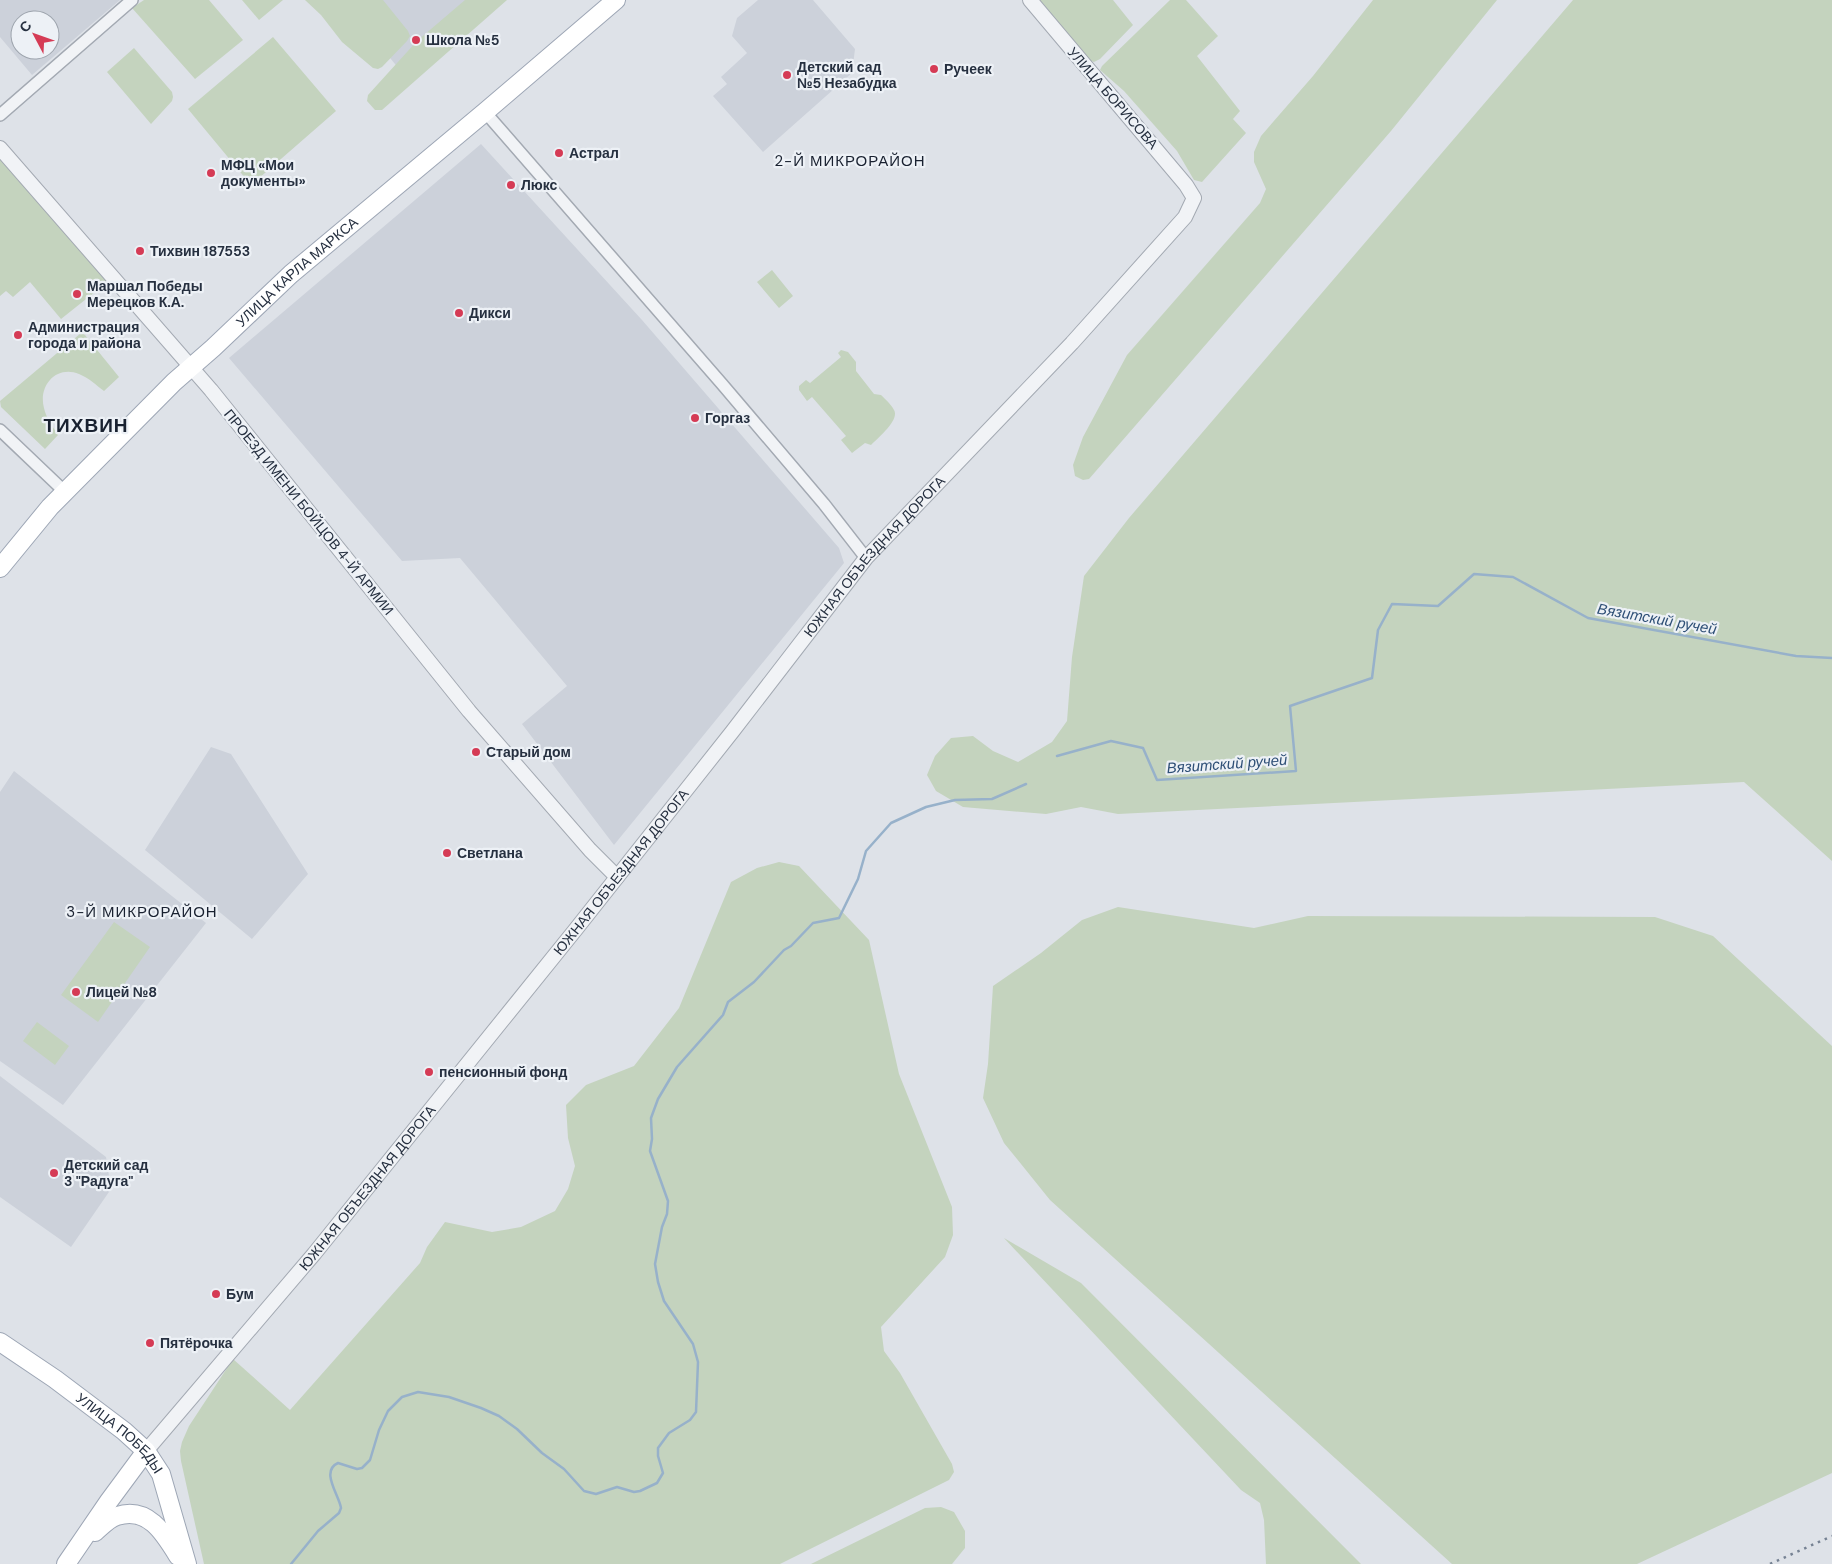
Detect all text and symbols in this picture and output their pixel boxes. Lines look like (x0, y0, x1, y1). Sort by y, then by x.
north arrow (10, 10, 60, 60)
text: С (15, 17, 35, 36)
place label: Школа №5 (426, 31, 499, 49)
marker: Школа №5 (410, 34, 422, 46)
street label: УЛИЦА БОРИСОВА (1064, 43, 1163, 153)
place label: Детский сад №5 Незабудка (797, 58, 897, 92)
place label: Ручеек (944, 60, 993, 78)
marker: Ручеек (928, 63, 940, 75)
marker: Детский сад №5 Незабудка (781, 69, 793, 81)
place label: Астрал (569, 144, 619, 162)
marker: Астрал (553, 147, 565, 159)
district label: 2-Й МИКРОРАЙОН (774, 151, 926, 171)
place label: МФЦ «Мои документы» (221, 156, 306, 190)
marker: МФЦ «Мои документы» (205, 167, 217, 179)
place label: Люкс (521, 176, 558, 194)
marker: Люкс (505, 179, 517, 191)
street label: УЛИЦА КАРЛА МАРКСА (232, 213, 362, 331)
place label: Тихвин 187553 (150, 242, 250, 260)
marker: Тихвин 187553 (134, 245, 146, 257)
place label: Маршал Победы Мерецков К.А. (87, 277, 203, 311)
marker: Маршал Победы Мерецков К.А. (71, 288, 83, 300)
place label: Дикси (469, 304, 511, 322)
marker: Дикси (453, 307, 465, 319)
place label: Администрация города и района (28, 318, 141, 352)
marker: Администрация города и района (12, 329, 24, 341)
street label: ПРОЕЗД ИМЕНИ БОЙЦОВ 4-Й АРМИИ (220, 405, 398, 619)
place label: Горгаз (705, 409, 750, 427)
marker: Горгаз (689, 412, 701, 424)
district label: ТИХВИН (43, 413, 129, 438)
street label: ЮЖНАЯ ОБЪЕЗДНАЯ ДОРОГА (800, 472, 949, 640)
water label: Вязитский ручей (1596, 599, 1719, 639)
place label: Старый дом (486, 743, 571, 761)
marker: Старый дом (470, 746, 482, 758)
water label: Вязитский ручей (1166, 750, 1289, 778)
street label: ЮЖНАЯ ОБЪЕЗДНАЯ ДОРОГА (549, 785, 693, 959)
place label: Светлана (457, 844, 523, 862)
marker: Светлана (441, 847, 453, 859)
district label: 3-Й МИКРОРАЙОН (66, 902, 218, 922)
place label: Лицей №8 (86, 983, 157, 1001)
marker: Лицей №8 (70, 986, 82, 998)
place label: пенсионный фонд (439, 1063, 567, 1081)
marker: пенсионный фонд (423, 1066, 435, 1078)
street label: ЮЖНАЯ ОБЪЕЗДНАЯ ДОРОГА (295, 1101, 440, 1274)
place label: Детский сад 3 "Радуга" (64, 1156, 148, 1190)
marker: Детский сад 3 "Радуга" (48, 1167, 60, 1179)
place label: Бум (226, 1285, 254, 1303)
marker: Бум (210, 1288, 222, 1300)
place label: Пятёрочка (160, 1334, 233, 1352)
marker: Пятёрочка (144, 1337, 156, 1349)
street label: УЛИЦА ПОБЕДЫ (72, 1389, 167, 1477)

